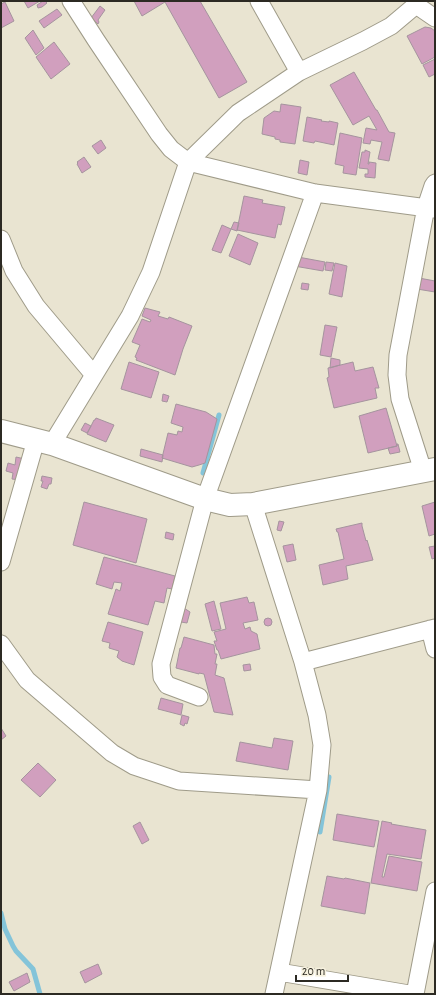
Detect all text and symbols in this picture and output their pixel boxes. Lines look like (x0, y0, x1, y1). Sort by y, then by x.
scale bar (296, 957, 348, 983)
text: 20 m (302, 965, 325, 977)

